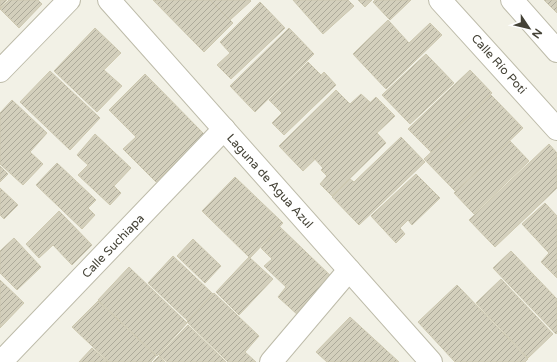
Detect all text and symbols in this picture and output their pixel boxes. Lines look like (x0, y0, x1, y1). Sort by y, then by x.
north arrow (509, 8, 549, 48)
text: N (529, 26, 545, 41)
street label: Calle Río Poti (468, 31, 530, 97)
street label: Laguna de Agua Azul (224, 131, 316, 231)
street label: Calle Suchiapa (79, 211, 147, 281)

